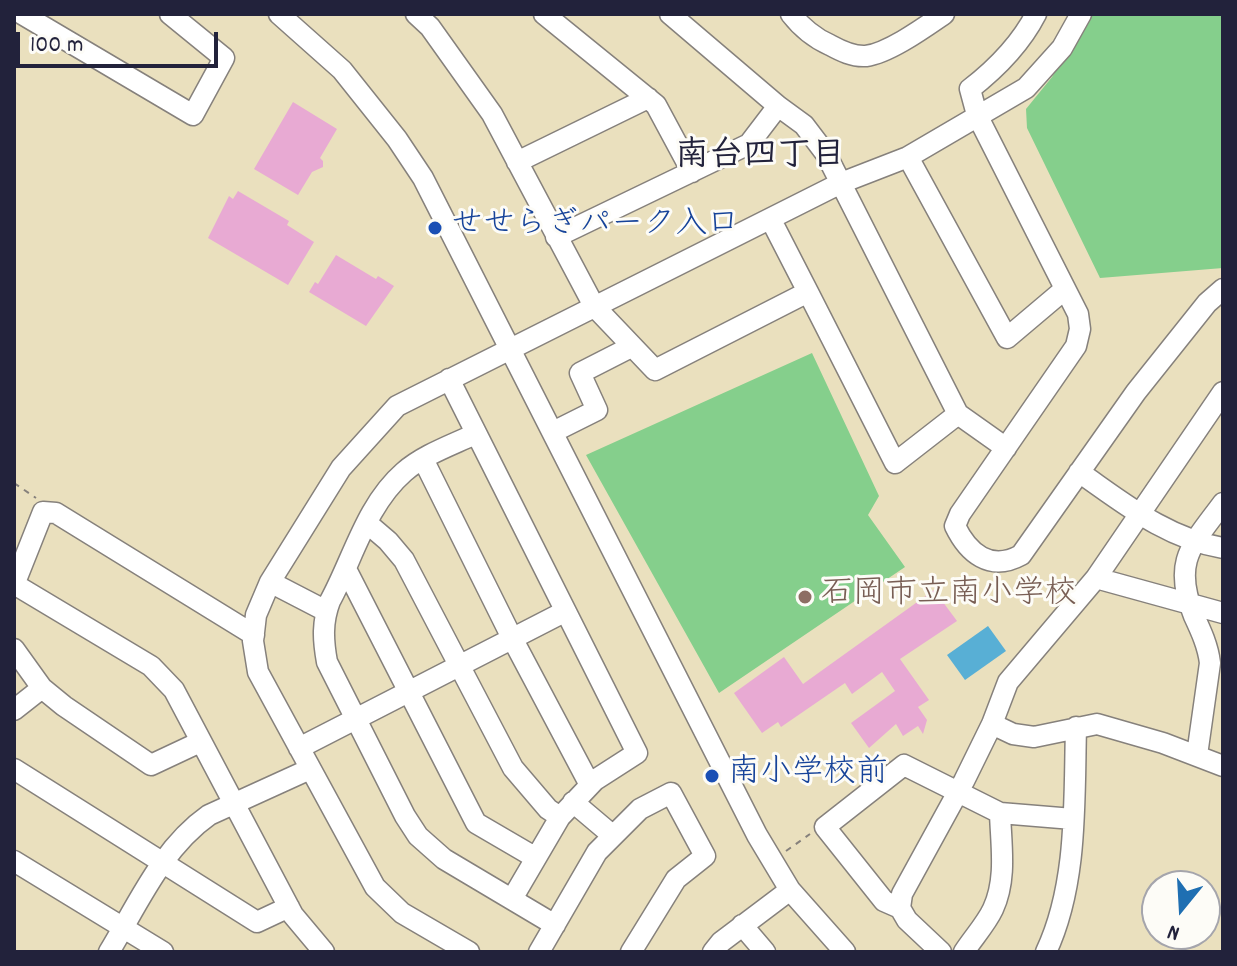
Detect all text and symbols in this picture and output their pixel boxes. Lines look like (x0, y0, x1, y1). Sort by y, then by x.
scale bar (20, 16, 222, 66)
text: 100 m (30, 29, 83, 63)
district label: 南台四丁目 (675, 139, 845, 179)
place label: せせらぎパーク入口 (451, 209, 739, 247)
marker: せせらぎパーク入口 (426, 219, 444, 237)
place label: 石岡市立南小学校 (821, 578, 1077, 616)
marker: 石岡市立南小学校 (796, 588, 814, 606)
place label: 南小学校前 (728, 757, 888, 795)
marker: 南小学校前 (703, 767, 721, 785)
north arrow (1141, 870, 1221, 950)
text: N (1164, 915, 1184, 948)

